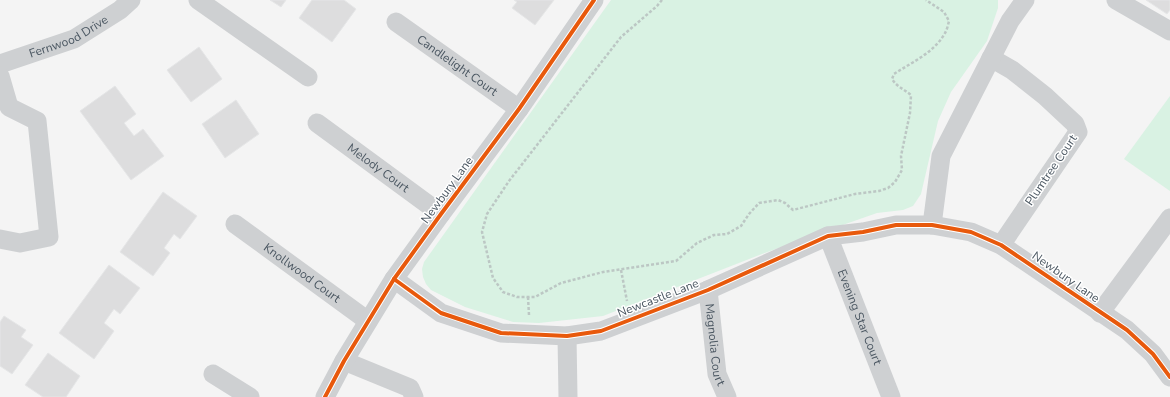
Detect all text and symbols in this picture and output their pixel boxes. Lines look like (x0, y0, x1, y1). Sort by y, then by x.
street label: Fernwood Drive (27, 12, 111, 62)
street label: Candlelight Court (414, 31, 501, 100)
street label: Plumtree Court (1021, 131, 1081, 209)
street label: Melody Court (344, 140, 413, 196)
street label: Newbury Lane (417, 153, 477, 227)
street label: Knollwood Court (260, 240, 344, 307)
street label: Newbury Lane (1029, 248, 1103, 306)
street label: Evening Star Court (834, 267, 886, 368)
street label: Newcastle Lane (615, 275, 701, 321)
street label: Magnolia Court (701, 303, 729, 389)

